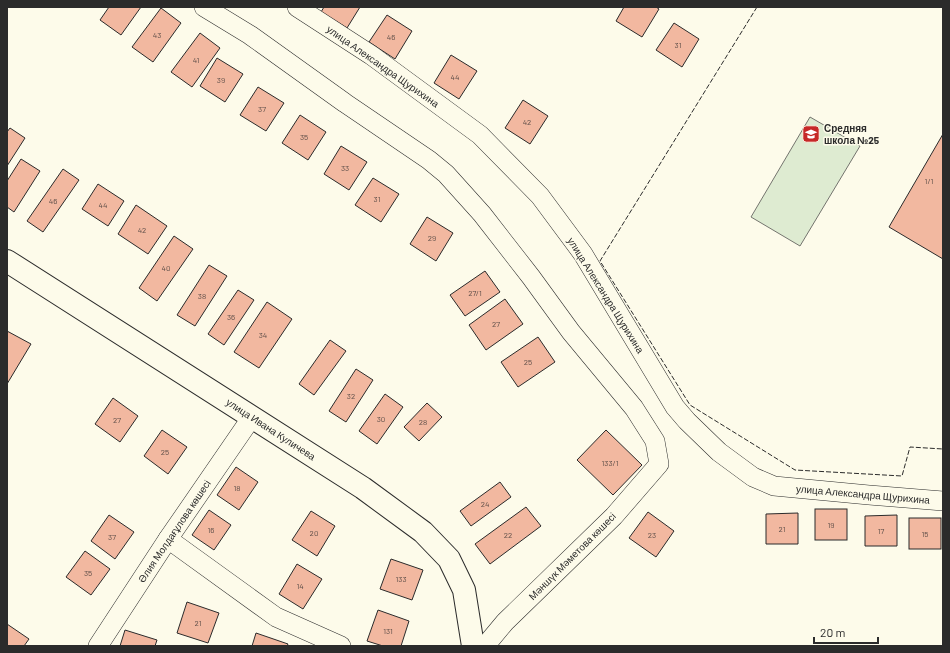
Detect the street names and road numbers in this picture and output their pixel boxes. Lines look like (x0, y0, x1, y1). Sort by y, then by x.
street label: улица Александра Щурихина (325, 23, 442, 110)
street label: улица Александра Щурихина (565, 235, 647, 356)
street label: улица Ивана Куличева (224, 396, 318, 463)
street label: Әлия Молдағұлова көшесі (135, 477, 213, 585)
street label: улица Александра Щурихина (796, 482, 931, 506)
street label: Мәншүк Мәметова көшесі (526, 510, 618, 602)

